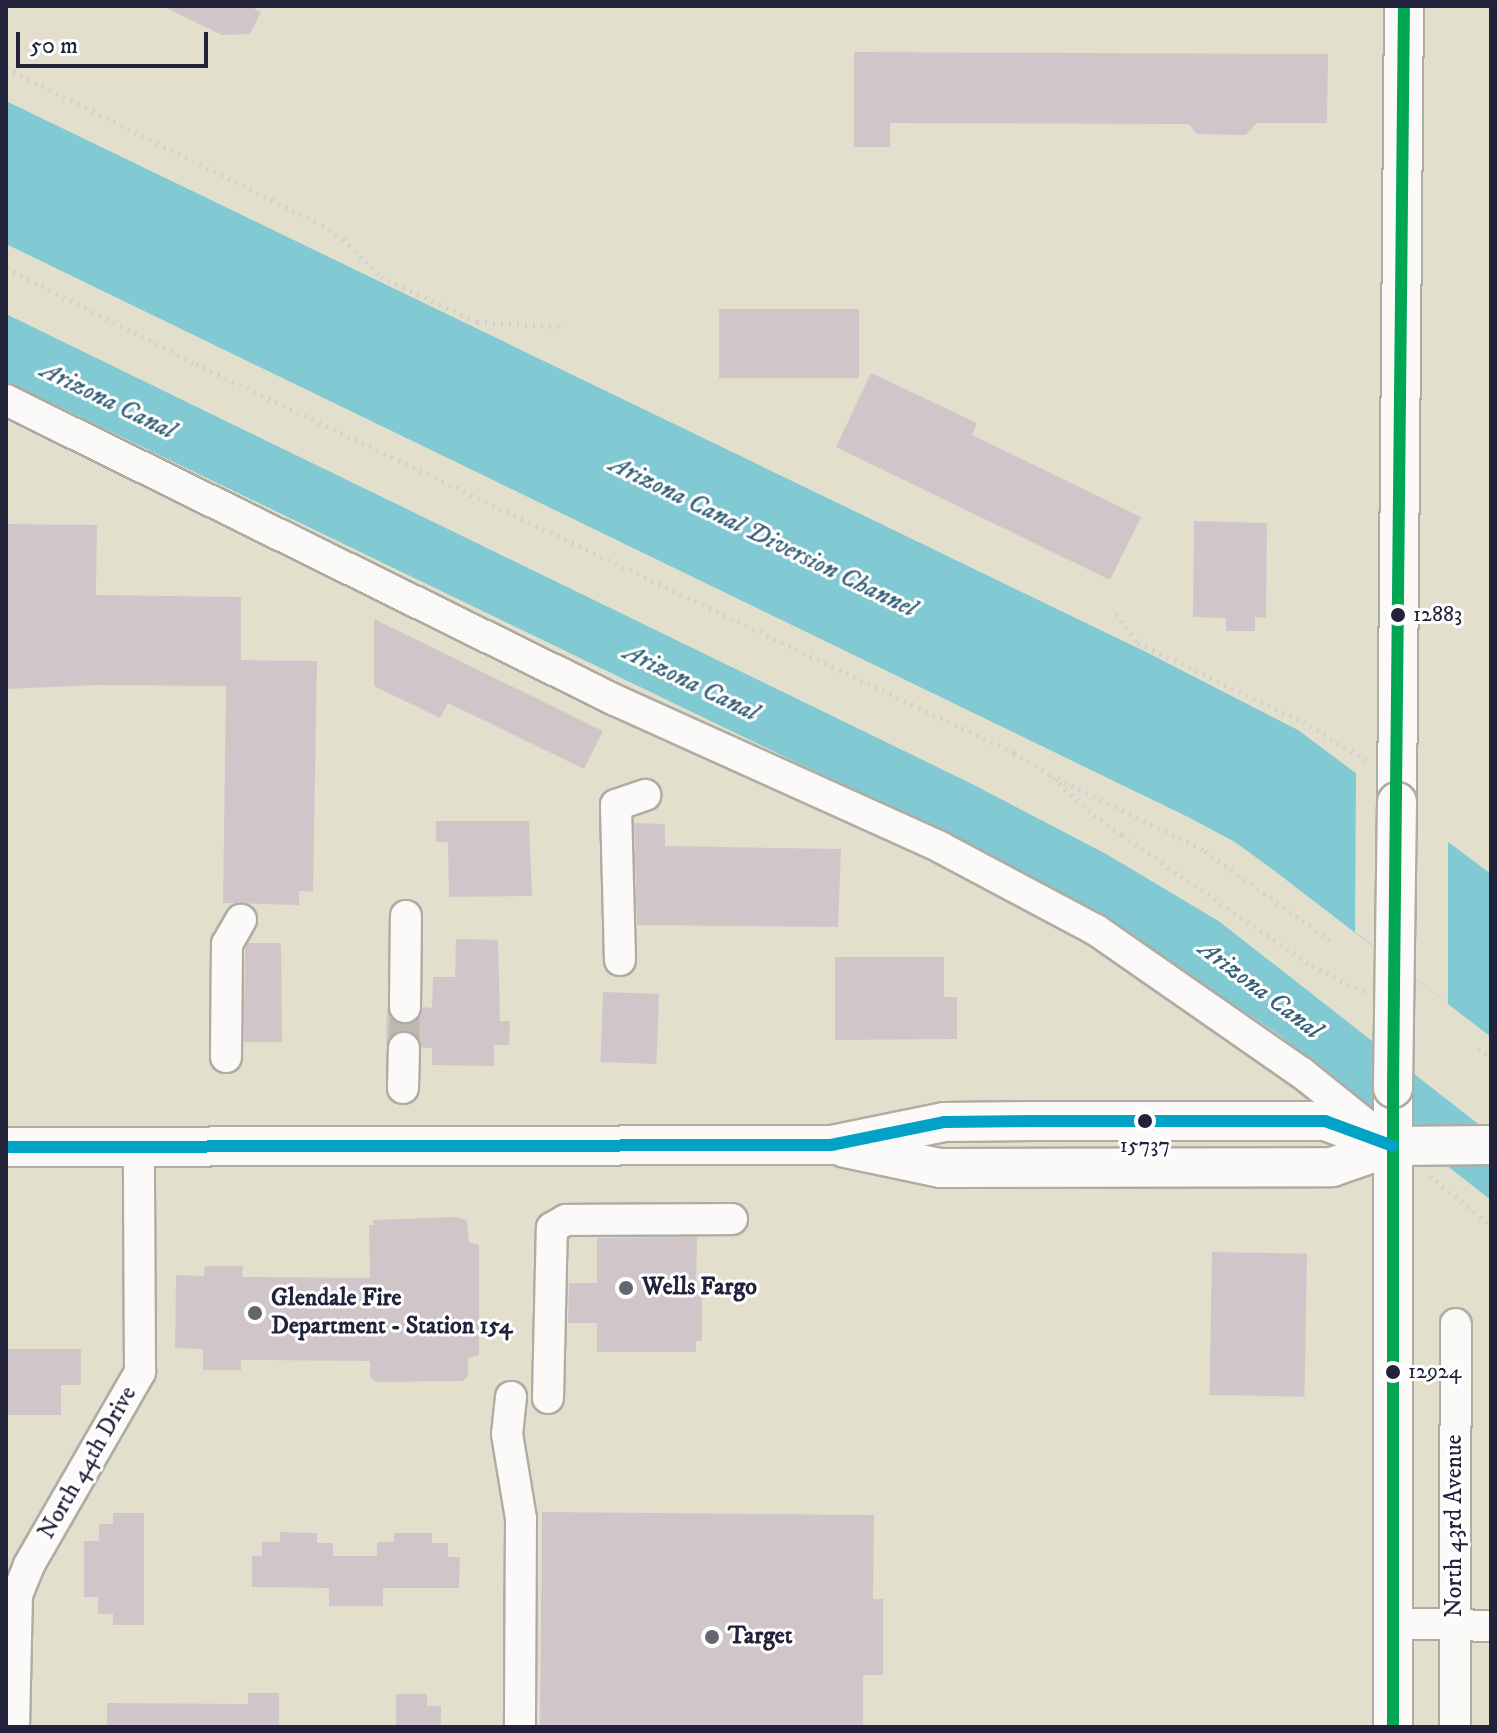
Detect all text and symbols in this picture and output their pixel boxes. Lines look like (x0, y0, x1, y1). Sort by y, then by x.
scale bar (20, 16, 212, 66)
text: 50 m (30, 31, 78, 61)
water label: Arizona Canal (36, 355, 180, 447)
water label: Arizona Canal Diversion Channel (605, 449, 921, 625)
place label: 12883 (1413, 602, 1462, 628)
marker: 12883 (1390, 607, 1406, 623)
water label: Arizona Canal (619, 637, 763, 729)
water label: Arizona Canal (1192, 934, 1328, 1046)
marker: 15737 (1137, 1113, 1153, 1129)
place label: 15737 (1120, 1133, 1170, 1159)
place label: Wells Fargo (642, 1274, 757, 1302)
marker: Wells Fargo (617, 1279, 635, 1297)
place label: Glendale Fire Department - Station 154 (271, 1285, 513, 1341)
marker: Glendale Fire Department - Station 154 (246, 1304, 264, 1322)
place label: 12924 (1408, 1359, 1461, 1385)
marker: 12924 (1385, 1364, 1401, 1380)
street label: North 44th Drive (33, 1381, 143, 1545)
street label: North 43rd Avenue (1441, 1434, 1469, 1618)
place label: Target (728, 1623, 792, 1651)
marker: Target (703, 1628, 721, 1646)

